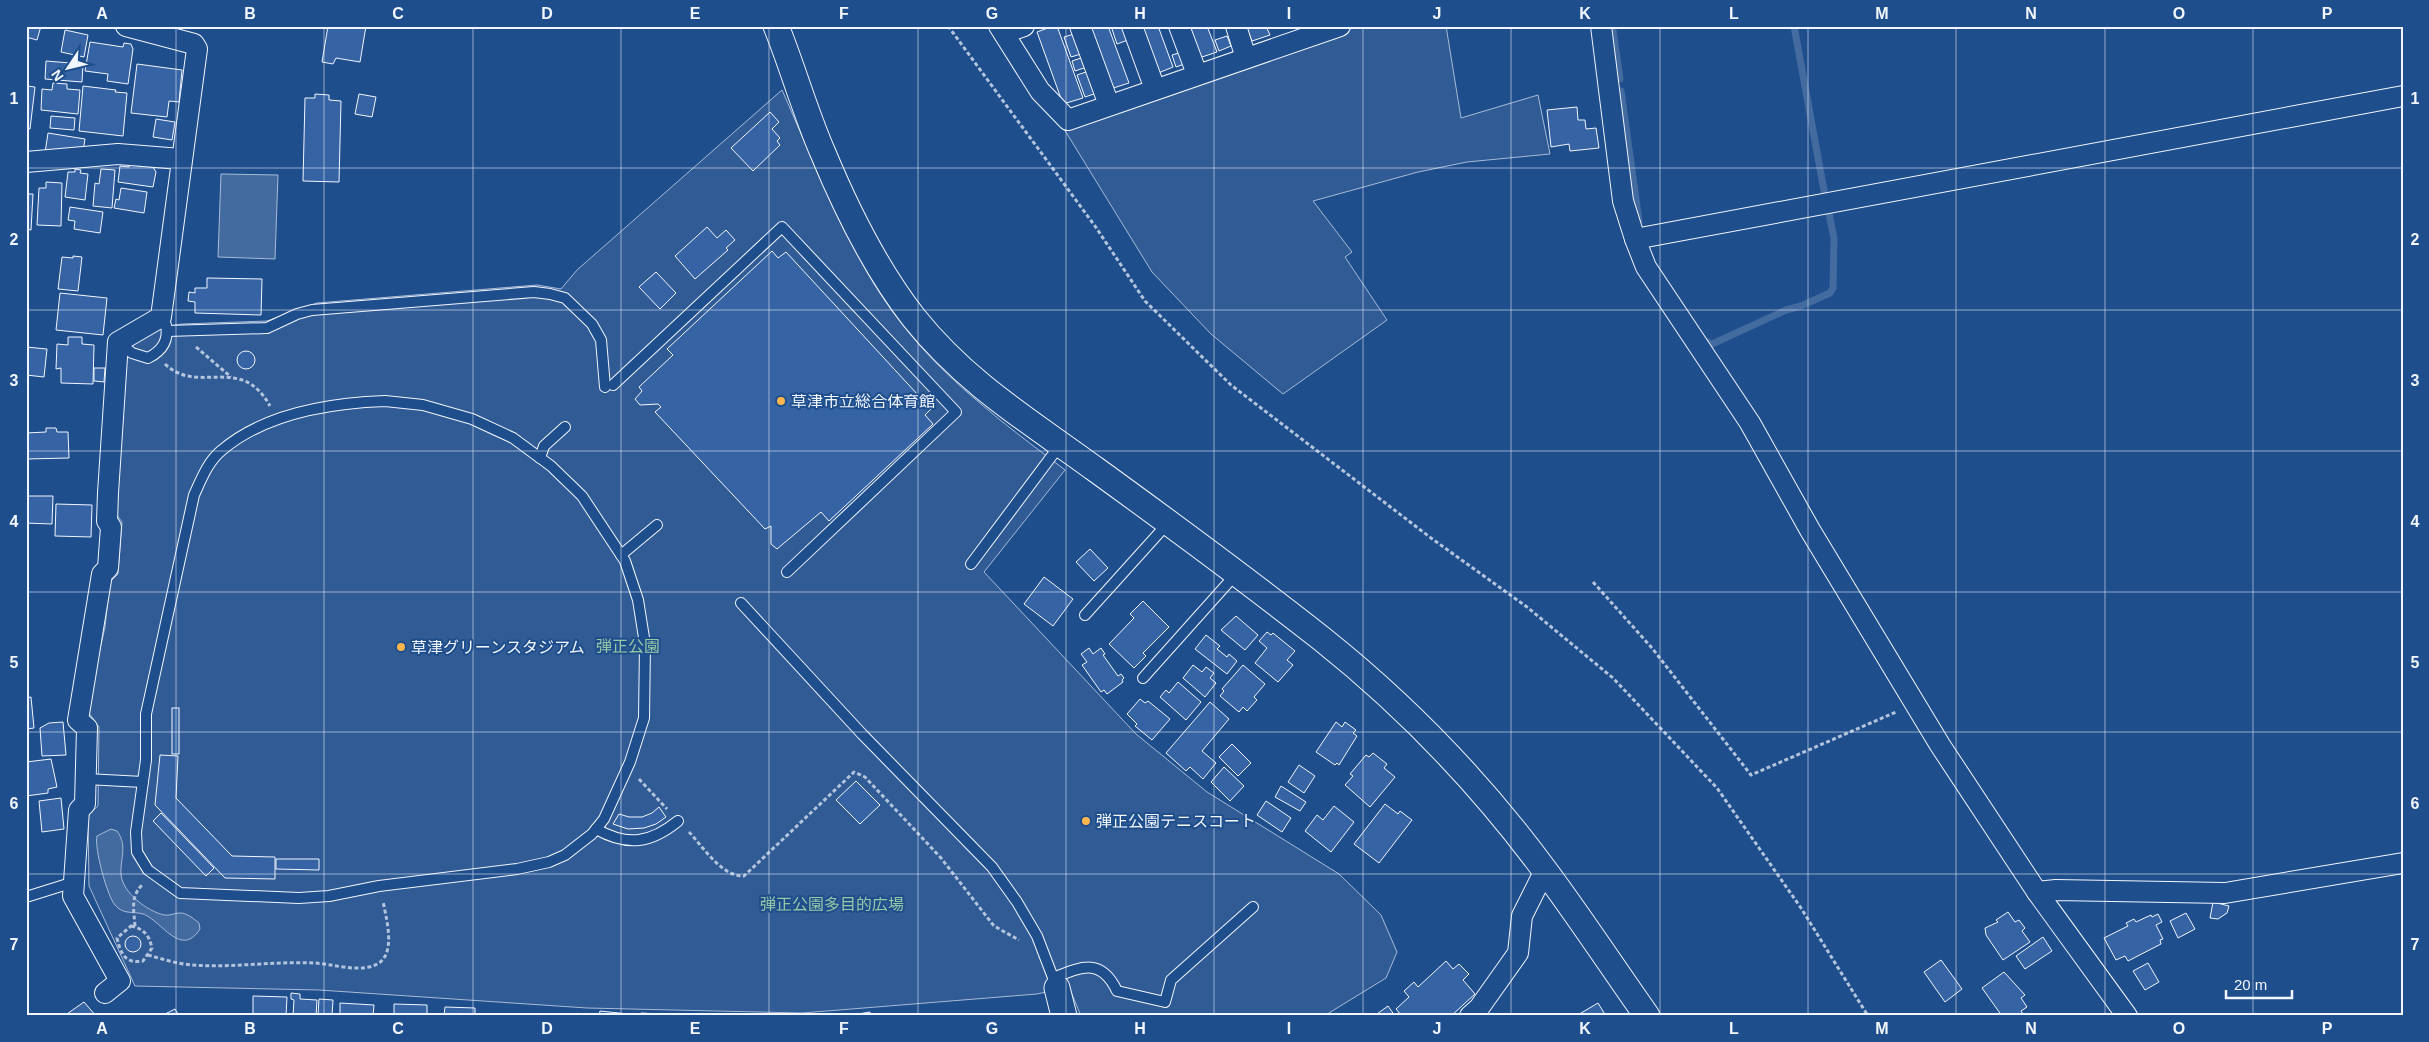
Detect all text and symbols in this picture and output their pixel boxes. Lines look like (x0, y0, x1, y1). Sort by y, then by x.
text: A (96, 5, 108, 22)
text: B (244, 5, 256, 22)
text: C (392, 5, 404, 22)
text: D (541, 5, 553, 22)
text: E (690, 5, 701, 22)
text: F (839, 5, 849, 22)
text: G (986, 5, 998, 22)
text: H (1134, 5, 1146, 22)
text: I (1287, 5, 1291, 22)
text: J (1433, 5, 1441, 22)
text: K (1579, 5, 1591, 22)
text: L (1729, 5, 1739, 22)
text: M (1875, 5, 1889, 22)
text: N (2025, 5, 2037, 22)
text: O (2173, 5, 2185, 22)
text: P (2322, 5, 2333, 22)
north arrow (42, 42, 92, 92)
text: N (48, 67, 67, 84)
text: 1 (10, 90, 19, 107)
text: 1 (2411, 90, 2420, 107)
text: 2 (10, 231, 19, 248)
text: 2 (2411, 231, 2420, 248)
text: 3 (10, 372, 19, 389)
text: 3 (2411, 372, 2420, 389)
place label: 草津市立総合体育館 (791, 393, 935, 410)
marker: 草津市立総合体育館 (775, 395, 787, 407)
text: 4 (10, 513, 19, 530)
text: 4 (2411, 513, 2420, 530)
park label: 弾正公園 (596, 638, 660, 655)
place label: 草津グリーンスタジアム (411, 639, 585, 656)
marker: 草津グリーンスタジアム (395, 641, 407, 653)
text: 5 (10, 654, 19, 671)
text: 5 (2411, 654, 2420, 671)
text: 6 (10, 795, 19, 812)
text: 6 (2411, 795, 2420, 812)
place label: 弾正公園テニスコート (1096, 813, 1256, 830)
marker: 弾正公園テニスコート (1080, 815, 1092, 827)
park label: 弾正公園多目的広場 (760, 896, 904, 913)
text: 7 (10, 936, 19, 953)
text: 7 (2411, 936, 2420, 953)
scale bar (2226, 967, 2293, 999)
text: 20 m (2234, 976, 2267, 993)
text: A (96, 1020, 108, 1037)
text: B (244, 1020, 256, 1037)
text: C (392, 1020, 404, 1037)
text: D (541, 1020, 553, 1037)
text: E (690, 1020, 701, 1037)
text: F (839, 1020, 849, 1037)
text: G (986, 1020, 998, 1037)
text: H (1134, 1020, 1146, 1037)
text: I (1287, 1020, 1291, 1037)
text: J (1433, 1020, 1441, 1037)
text: K (1579, 1020, 1591, 1037)
text: L (1729, 1020, 1739, 1037)
text: M (1875, 1020, 1889, 1037)
text: N (2025, 1020, 2037, 1037)
text: O (2173, 1020, 2185, 1037)
text: P (2322, 1020, 2333, 1037)

